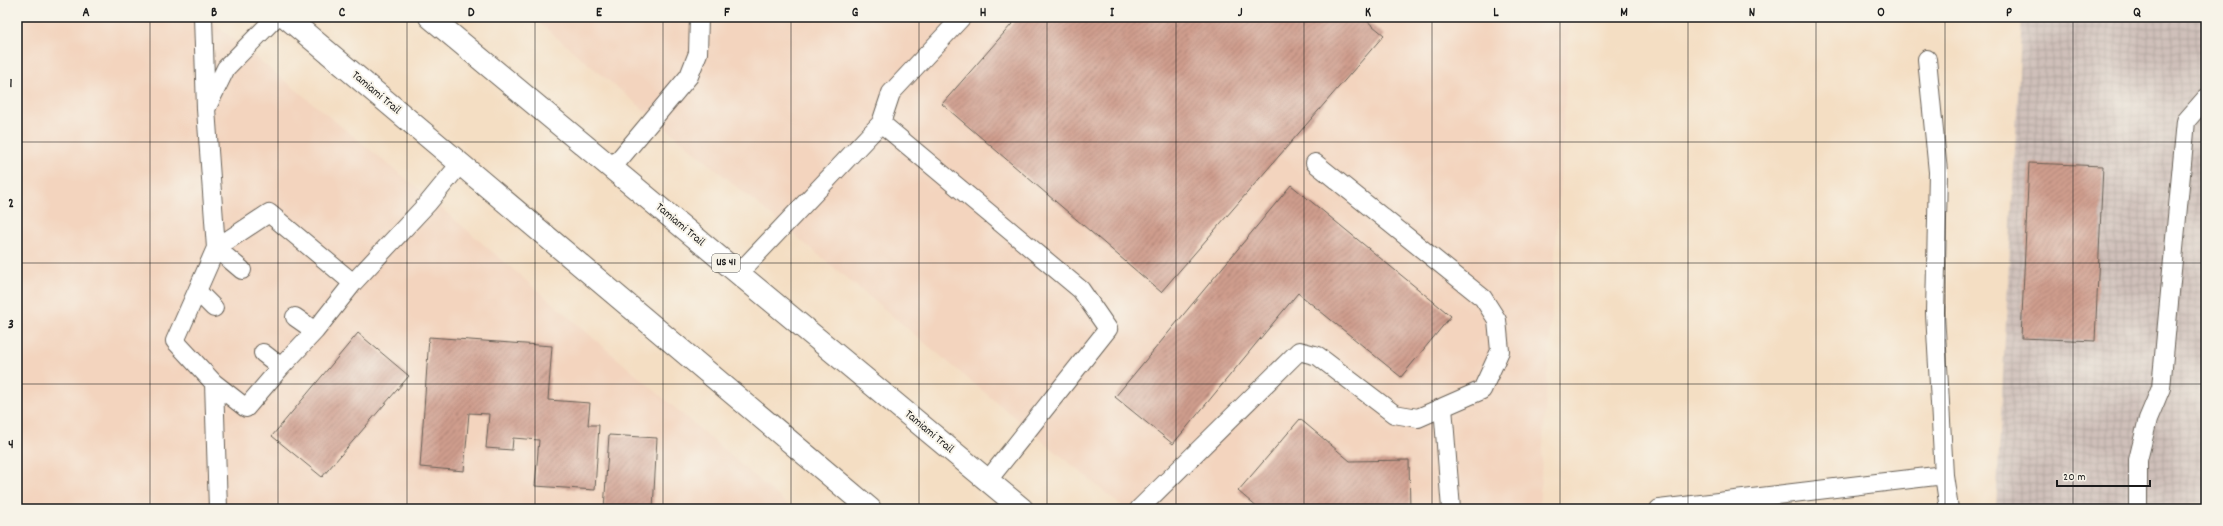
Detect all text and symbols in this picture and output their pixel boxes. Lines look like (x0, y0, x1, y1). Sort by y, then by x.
text: A (82, 4, 90, 23)
text: B (211, 4, 217, 23)
text: C (339, 4, 346, 23)
text: D (468, 4, 475, 23)
text: E (596, 4, 603, 23)
text: F (724, 4, 730, 23)
text: G (852, 4, 859, 23)
text: H (980, 4, 987, 23)
text: I (1110, 4, 1115, 23)
text: J (1238, 4, 1243, 23)
text: K (1365, 4, 1371, 23)
text: L (1493, 4, 1499, 23)
text: M (1620, 4, 1628, 23)
text: N (1749, 4, 1755, 23)
text: O (1877, 4, 1885, 23)
text: P (2006, 4, 2012, 23)
text: Q (2133, 4, 2141, 23)
street label: Tamiami Trail (348, 67, 404, 119)
text: 1 (10, 75, 13, 94)
text: 2 (8, 195, 14, 214)
street label: Tamiami Trail (652, 199, 708, 251)
road number: US 41 (712, 254, 740, 272)
text: 3 (8, 316, 14, 335)
street label: Tamiami Trail (901, 406, 957, 458)
text: 4 (8, 436, 14, 455)
scale bar (2057, 462, 2150, 488)
text: 20 m (2063, 469, 2086, 486)

